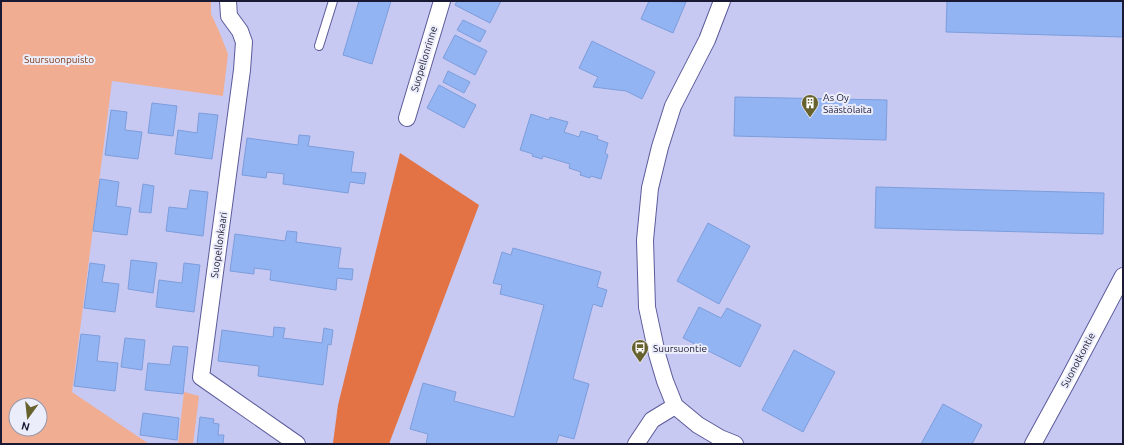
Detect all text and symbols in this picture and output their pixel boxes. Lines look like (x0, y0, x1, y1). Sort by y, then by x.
street label: Suopellonrinne (409, 25, 439, 93)
park label: Suursuonpuisto (24, 54, 94, 65)
place label: As Oy Säästölaita (823, 92, 872, 115)
building icon: As Oy Säästölaita (800, 93, 820, 118)
street label: Suopellonkaari (209, 211, 229, 279)
street label: Suonotkontie (1059, 331, 1097, 389)
bus stop icon: Suursuontie (630, 338, 650, 363)
place label: Suursuontie (653, 343, 707, 354)
north arrow (8, 397, 48, 437)
text: N (20, 420, 31, 434)

